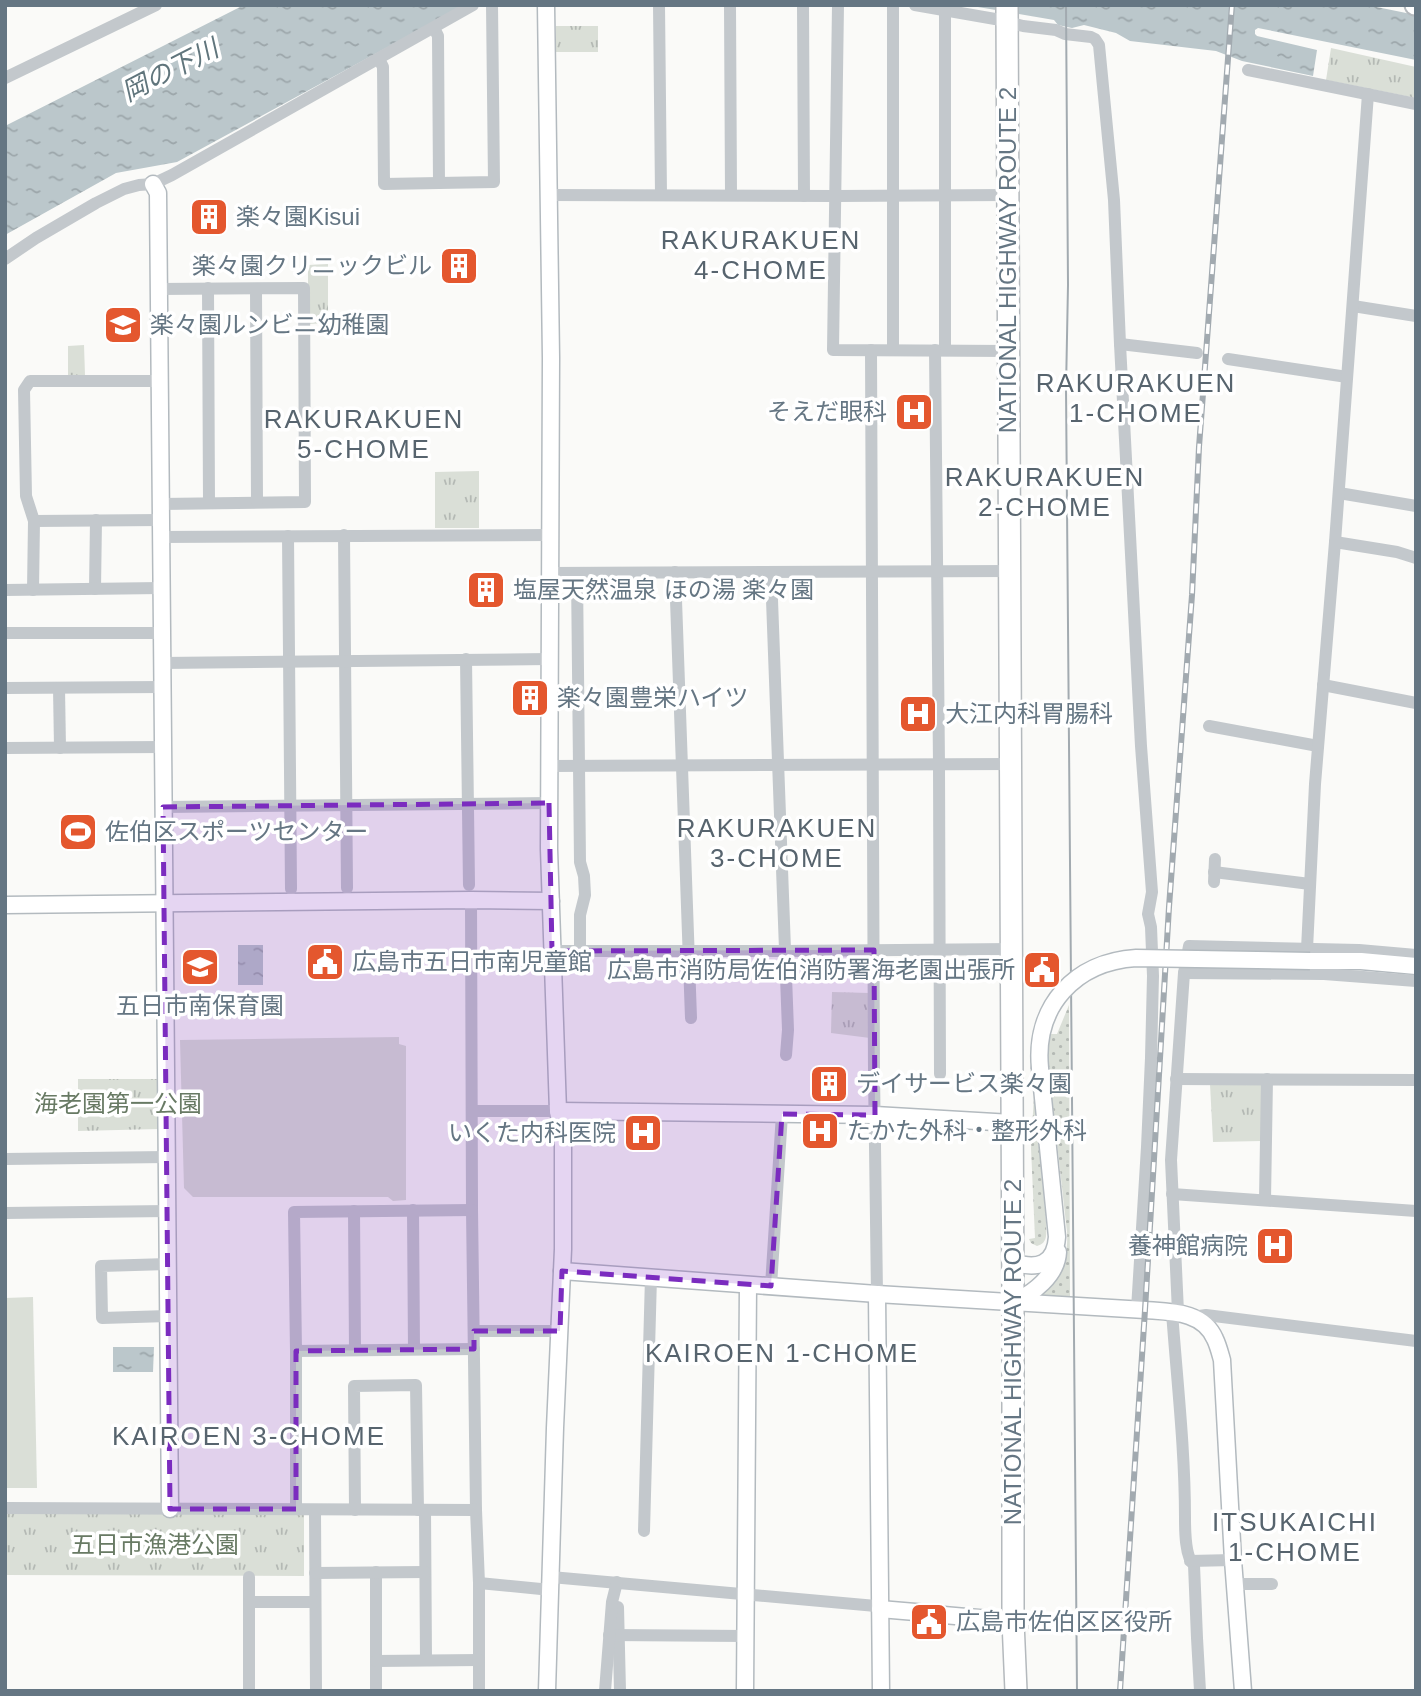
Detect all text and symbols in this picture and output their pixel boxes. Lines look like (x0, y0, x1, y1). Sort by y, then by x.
water label: 岡の下川 (117, 32, 226, 107)
street label: NATIONAL HIGHWAY ROUTE 2 (994, 87, 1021, 433)
building icon: 楽々園Kisui (188, 196, 230, 238)
place label: 楽々園Kisui (236, 203, 360, 230)
district label: RAKURAKUEN 4-CHOME (661, 225, 861, 285)
building icon: 楽々園クリニックビル (438, 245, 480, 287)
place label: 楽々園クリニックビル (192, 252, 432, 279)
school or university icon: 楽々園ルンビニ幼稚園 (102, 304, 144, 346)
place label: 楽々園ルンビニ幼稚園 (150, 311, 390, 338)
district label: RAKURAKUEN 1-CHOME (1036, 368, 1236, 428)
hospital icon: そえだ眼科 (893, 391, 935, 433)
place label: そえだ眼科 (767, 398, 887, 425)
district label: RAKURAKUEN 5-CHOME (264, 404, 464, 464)
district label: RAKURAKUEN 2-CHOME (945, 462, 1145, 522)
building icon: 塩屋天然温泉 ほの湯 楽々園 (465, 569, 507, 611)
place label: 塩屋天然温泉 ほの湯 楽々園 (513, 576, 814, 603)
building icon: 楽々園豊栄ハイツ (509, 677, 551, 719)
place label: 楽々園豊栄ハイツ (557, 684, 749, 711)
hospital icon: 大江内科胃腸科 (897, 693, 939, 735)
place label: 大江内科胃腸科 (945, 700, 1113, 727)
sports icon: 佐伯区スポーツセンター (57, 811, 99, 853)
district label: RAKURAKUEN 3-CHOME (677, 813, 877, 873)
place label: 佐伯区スポーツセンター (105, 818, 369, 845)
public building icon: 広島市五日市南児童館 (304, 941, 346, 983)
school or university icon: 五日市南保育園 (179, 946, 221, 988)
place label: 広島市五日市南児童館 (352, 948, 592, 975)
public building icon: 広島市消防局佐伯消防署海老園出張所 (1021, 949, 1063, 991)
place label: 広島市消防局佐伯消防署海老園出張所 (607, 956, 1015, 983)
place label: 五日市南保育園 (116, 992, 284, 1019)
building icon: デイサービス楽々園 (808, 1063, 850, 1105)
place label: デイサービス楽々園 (856, 1070, 1072, 1097)
park label: 海老園第一公園 (34, 1090, 202, 1117)
hospital icon: たかた外科・整形外科 (799, 1110, 841, 1152)
hospital icon: いくた内科医院 (622, 1112, 664, 1154)
place label: たかた外科・整形外科 (847, 1117, 1087, 1144)
place label: いくた内科医院 (448, 1119, 616, 1146)
street label: NATIONAL HIGHWAY ROUTE 2 (999, 1179, 1026, 1525)
hospital icon: 養神館病院 (1254, 1225, 1296, 1267)
place label: 養神館病院 (1128, 1232, 1248, 1259)
district label: KAIROEN 1-CHOME (645, 1338, 919, 1368)
district label: KAIROEN 3-CHOME (112, 1421, 386, 1451)
district label: ITSUKAICHI 1-CHOME (1212, 1507, 1378, 1567)
park label: 五日市漁港公園 (71, 1531, 239, 1558)
public building icon: 広島市佐伯区区役所 (908, 1601, 950, 1643)
place label: 広島市佐伯区区役所 (956, 1608, 1172, 1635)

